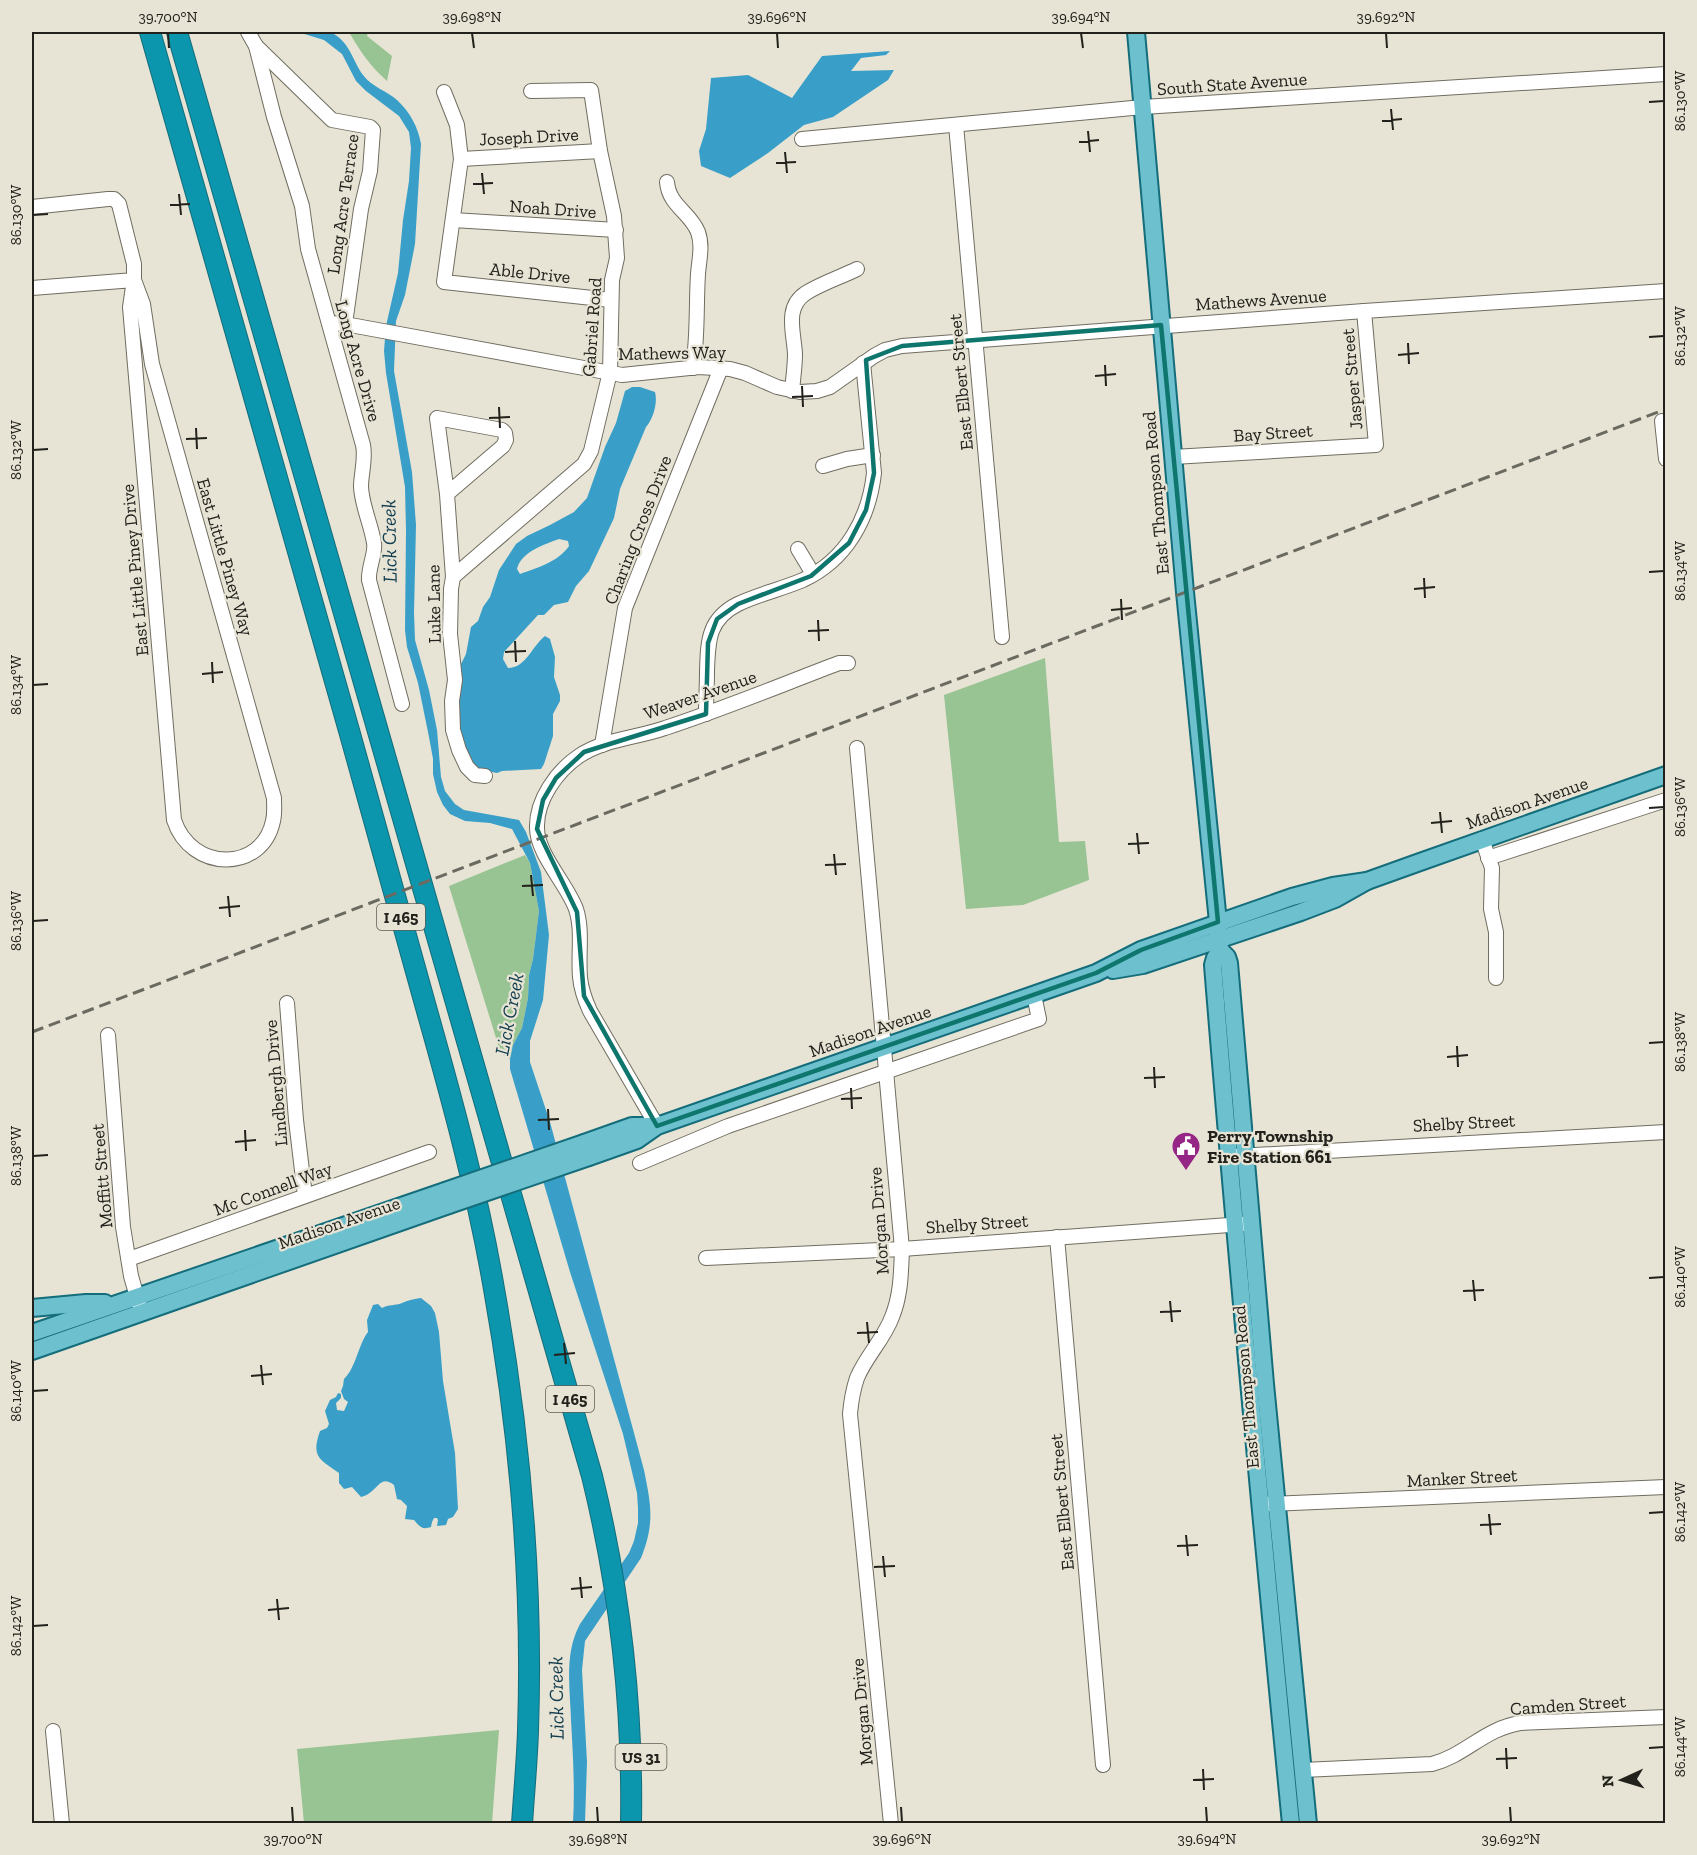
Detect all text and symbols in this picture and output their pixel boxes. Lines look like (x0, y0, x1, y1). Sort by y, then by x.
text: 39.700°N (138, 8, 198, 26)
text: 39.698°N (442, 8, 502, 26)
text: 39.696°N (747, 8, 807, 26)
text: 39.694°N (1052, 8, 1110, 26)
text: 39.692°N (1357, 8, 1415, 26)
street label: South State Avenue (1156, 68, 1308, 100)
text: 86.130°W (1671, 71, 1689, 131)
street label: Joseph Drive (479, 123, 579, 151)
street label: Long Acre Terrace (322, 132, 364, 276)
text: 86.130°W (7, 185, 25, 245)
street label: Noah Drive (509, 195, 597, 223)
street label: Able Drive (489, 258, 571, 288)
street label: Gabriel Road (578, 277, 606, 377)
street label: Mathews Avenue (1195, 284, 1327, 316)
street label: Long Acre Drive (330, 298, 386, 424)
text: 86.132°W (1671, 306, 1689, 366)
street label: East Elbert Street (944, 312, 978, 451)
street label: Jasper Street (1337, 327, 1367, 430)
street label: Mathews Way (618, 341, 727, 365)
street label: East Thompson Road (1138, 410, 1174, 576)
street label: Bay Street (1233, 419, 1314, 447)
text: 86.132°W (7, 420, 25, 480)
street label: Charing Cross Drive (599, 452, 677, 608)
street label: East Little Piney Way (192, 476, 258, 639)
street label: East Little Piney Drive (117, 483, 153, 657)
water label: Lick Creek (376, 499, 402, 583)
text: 86.134°W (1671, 541, 1689, 601)
street label: Luke Lane (422, 564, 446, 644)
text: 86.134°W (7, 655, 25, 715)
street label: Weaver Avenue (641, 665, 759, 725)
street label: Madison Avenue (1463, 772, 1591, 834)
text: 86.136°W (1671, 777, 1689, 837)
text: 86.136°W (7, 891, 25, 951)
road number: I 465 (377, 904, 425, 930)
water label: Lick Creek (489, 971, 529, 1057)
street label: Madison Avenue (806, 1000, 934, 1062)
text: 86.138°W (1671, 1012, 1689, 1072)
street label: Lindbergh Drive (260, 1019, 292, 1147)
street label: Shelby Street (1412, 1109, 1516, 1137)
street label: Moffitt Street (86, 1122, 118, 1229)
place label: Perry Township Fire Station 661 (1207, 1125, 1333, 1168)
text: 86.138°W (7, 1126, 25, 1186)
public building icon: Perry Township Fire Station 661 (1170, 1130, 1202, 1172)
street label: Mc Connell Way (211, 1157, 336, 1221)
street label: Morgan Drive (864, 1167, 894, 1275)
street label: Madison Avenue (275, 1192, 403, 1254)
street label: Shelby Street (925, 1209, 1029, 1239)
text: 86.140°W (1671, 1246, 1689, 1308)
street label: East Thompson Road (1228, 1304, 1264, 1470)
text: 86.140°W (7, 1360, 25, 1422)
road number: I 465 (546, 1386, 594, 1412)
street label: East Elbert Street (1045, 1432, 1079, 1571)
street label: Manker Street (1406, 1464, 1518, 1492)
text: 86.142°W (1671, 1482, 1689, 1542)
text: 86.142°W (7, 1596, 25, 1656)
water label: Lick Creek (543, 1656, 569, 1740)
street label: Morgan Drive (846, 1657, 878, 1767)
street label: Camden Street (1509, 1690, 1627, 1720)
text: 86.144°W (1671, 1717, 1689, 1777)
road number: US 31 (616, 1744, 666, 1770)
north arrow (1592, 1750, 1652, 1810)
text: N (1598, 1774, 1617, 1788)
text: 39.700°N (263, 1830, 323, 1848)
text: 39.698°N (568, 1830, 628, 1848)
text: 39.696°N (872, 1830, 932, 1848)
text: 39.694°N (1178, 1830, 1236, 1848)
text: 39.692°N (1482, 1830, 1540, 1848)

